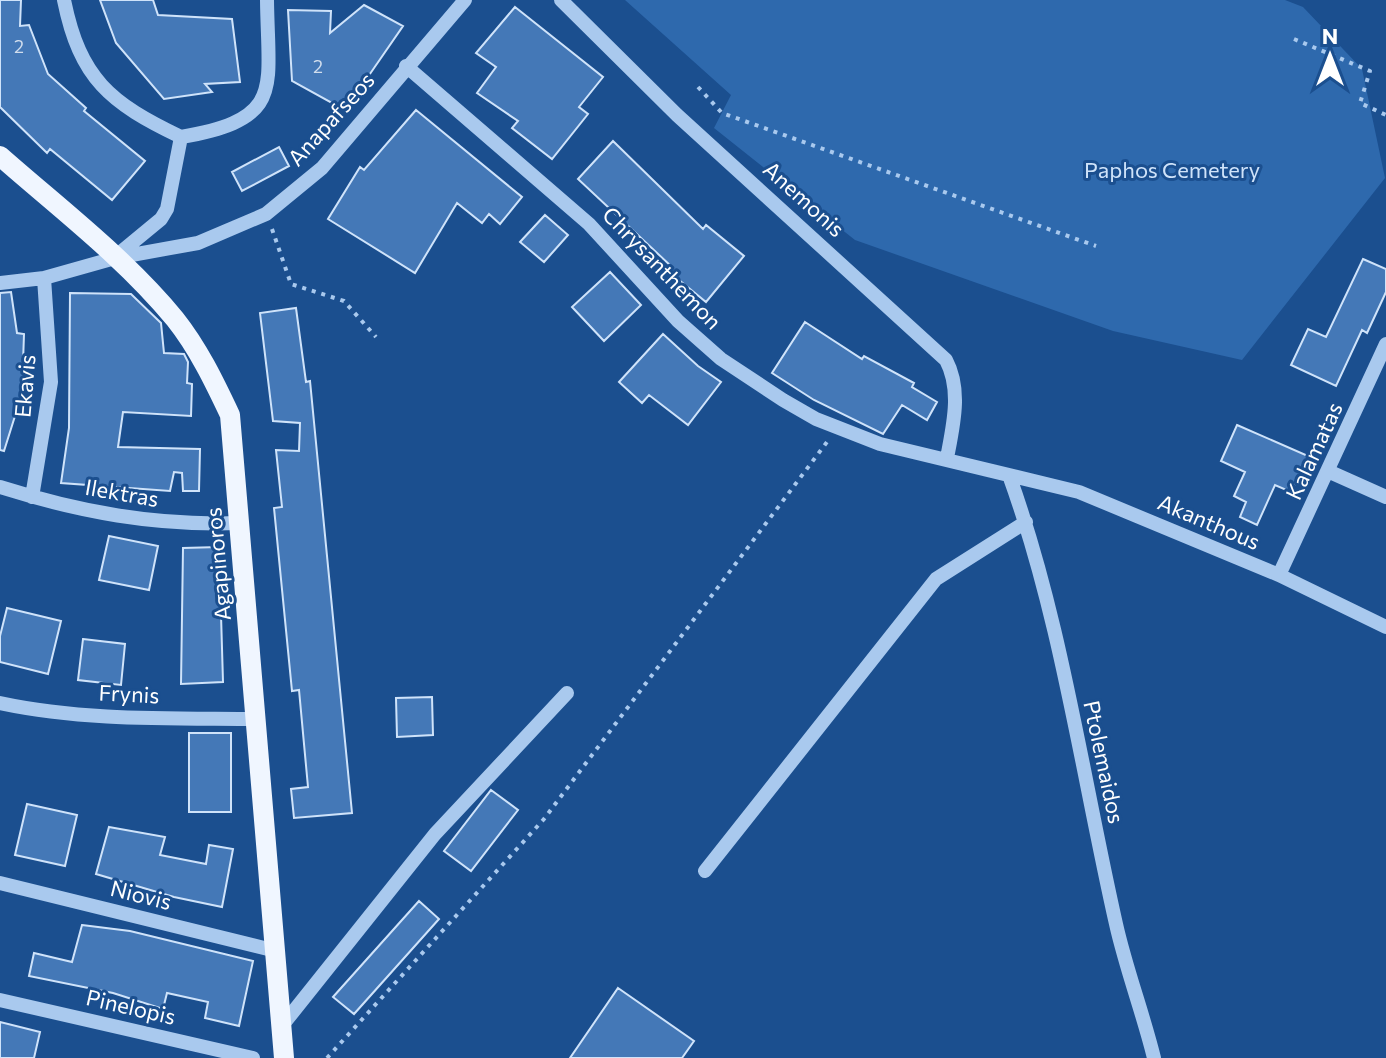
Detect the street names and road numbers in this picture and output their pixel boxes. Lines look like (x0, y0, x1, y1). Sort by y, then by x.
street label: Anapafseos (282, 66, 380, 171)
street label: Anemonis (758, 155, 851, 242)
street label: Chrysanthemon (597, 201, 728, 335)
street label: Ekavis (8, 353, 41, 419)
street label: Kalamatas (1279, 398, 1348, 504)
street label: Ilektras (83, 473, 161, 512)
street label: Akanthous (1154, 488, 1264, 555)
street label: Agapinoros (199, 506, 236, 622)
street label: Frynis (98, 678, 160, 709)
street label: Ptolemaidos (1078, 698, 1131, 826)
street label: Niovis (108, 874, 174, 915)
street label: Pinelopis (84, 983, 179, 1030)

